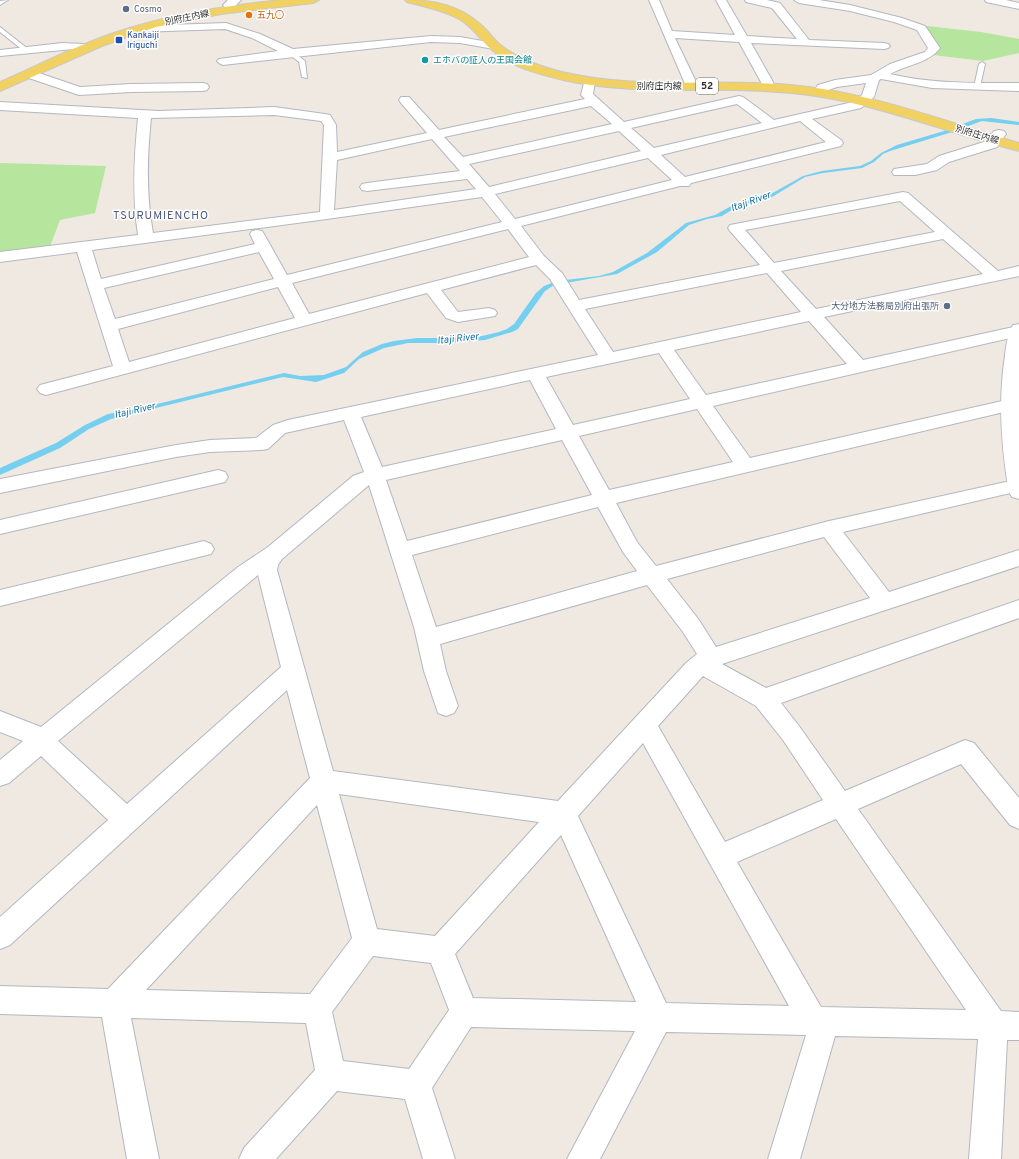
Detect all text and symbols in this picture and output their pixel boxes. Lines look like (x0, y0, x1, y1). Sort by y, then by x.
marker: Cosmo (121, 4, 131, 14)
place label: Cosmo (134, 4, 162, 15)
street label: 別府庄内線 (164, 8, 211, 28)
marker: 五九〇 (244, 10, 254, 20)
place label: 五九〇 (257, 10, 284, 21)
place label: Kankaiji Iriguchi (127, 30, 159, 51)
marker: Kankaiji Iriguchi (114, 35, 124, 45)
marker: エホバの証人の王国会館 (420, 55, 430, 65)
place label: エホバの証人の王国会館 (433, 55, 532, 66)
road number: 52 (696, 78, 718, 94)
street label: 別府庄内線 (636, 81, 682, 92)
street label: 別府庄内線 (954, 123, 1001, 147)
water label: Itaji River (729, 188, 774, 215)
district label: TSURUMIENCHO (113, 209, 209, 223)
place label: 大分地方法務局別府出張所 (831, 301, 939, 312)
marker: 大分地方法務局別府出張所 (942, 301, 952, 311)
water label: Itaji River (437, 330, 481, 348)
water label: Itaji River (113, 400, 158, 422)

